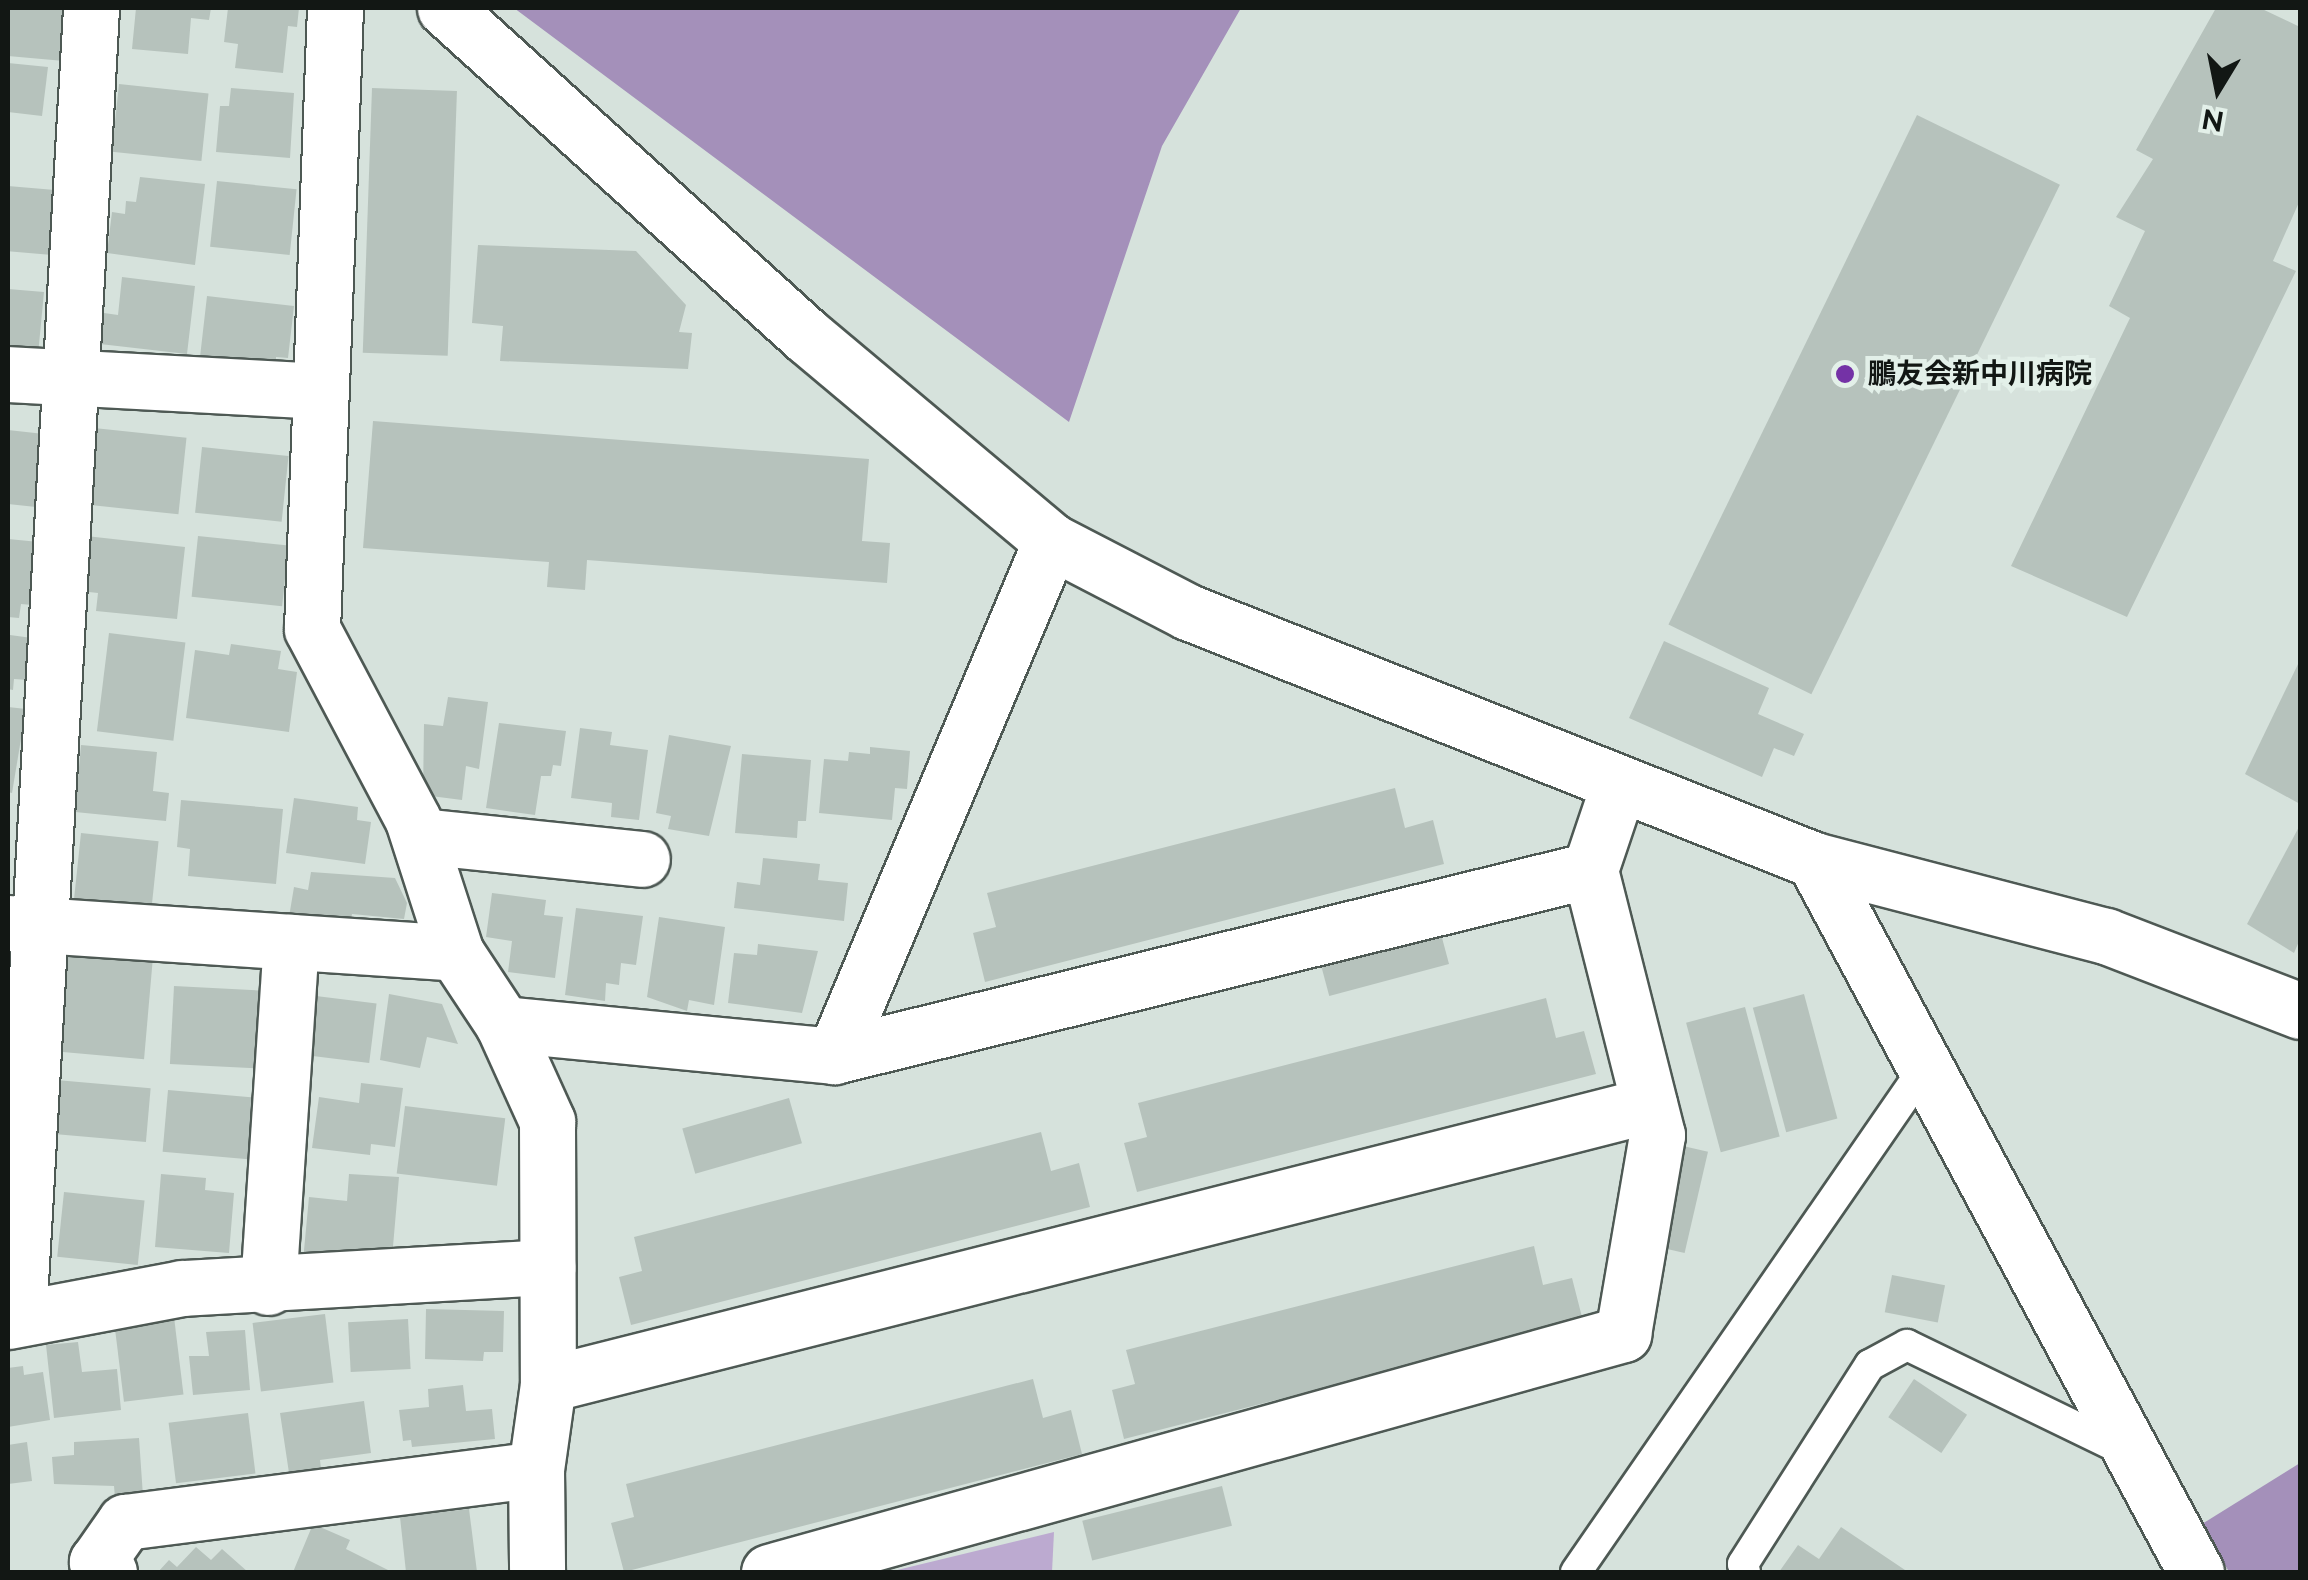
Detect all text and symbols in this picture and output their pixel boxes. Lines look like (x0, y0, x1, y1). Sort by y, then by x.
north arrow (2168, 40, 2268, 140)
text: N (2199, 102, 2226, 138)
place label: 鵬友会新中川病院 (1868, 357, 2092, 391)
marker: 鵬友会新中川病院 (1832, 361, 1858, 387)

